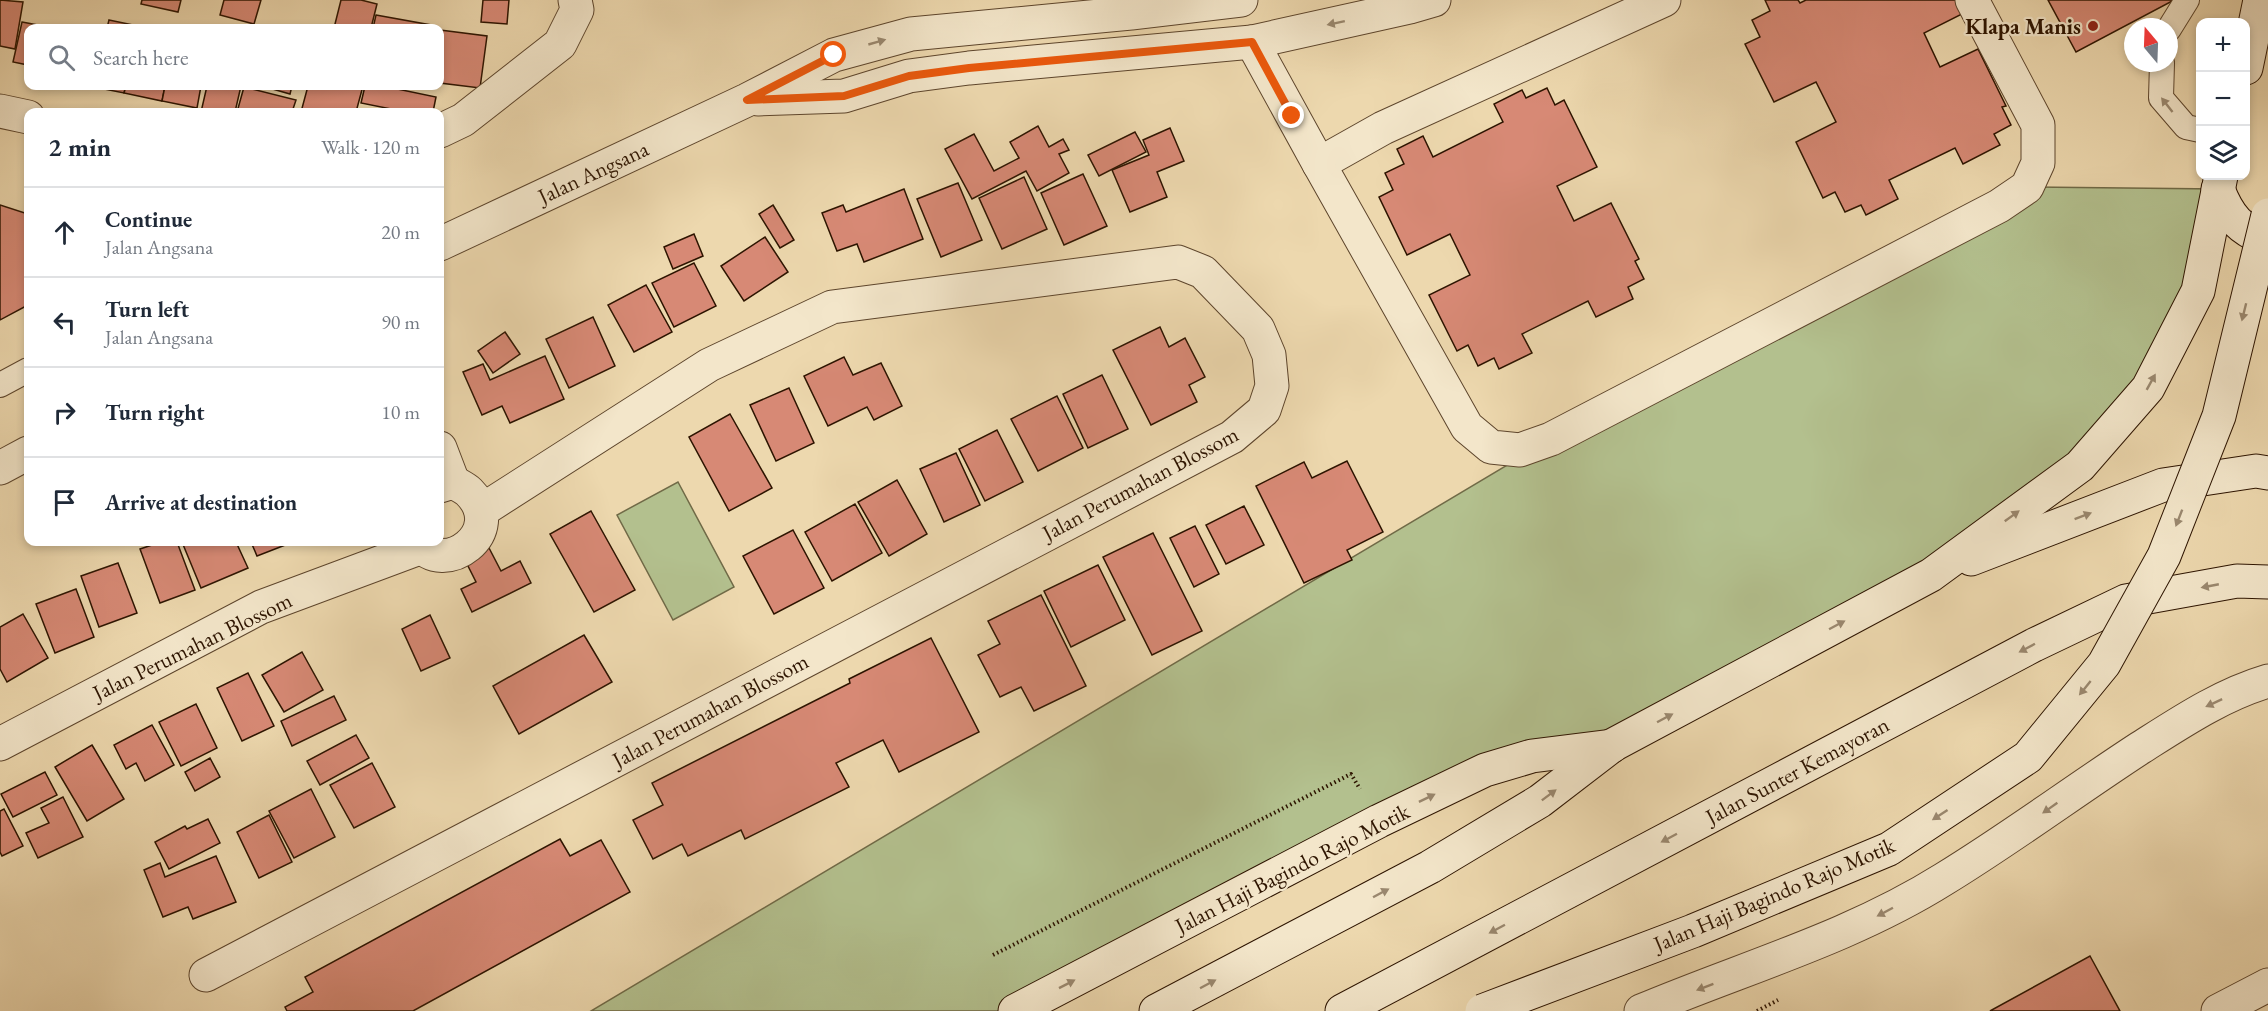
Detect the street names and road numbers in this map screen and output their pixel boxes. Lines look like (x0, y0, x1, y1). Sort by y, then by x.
street label: Jalan Angsana (531, 134, 653, 212)
street label: Jalan Perumahan Blossom (1035, 419, 1243, 548)
street label: Jalan Perumahan Blossom (86, 586, 297, 708)
street label: Jalan Perumahan Blossom (605, 646, 813, 775)
street label: Jalan Sunter Kemayoran (1699, 710, 1894, 832)
street label: Jalan Haji Bagindo Rajo Motik (1168, 796, 1415, 941)
street label: Jalan Haji Bagindo Rajo Motik (1647, 830, 1900, 959)

